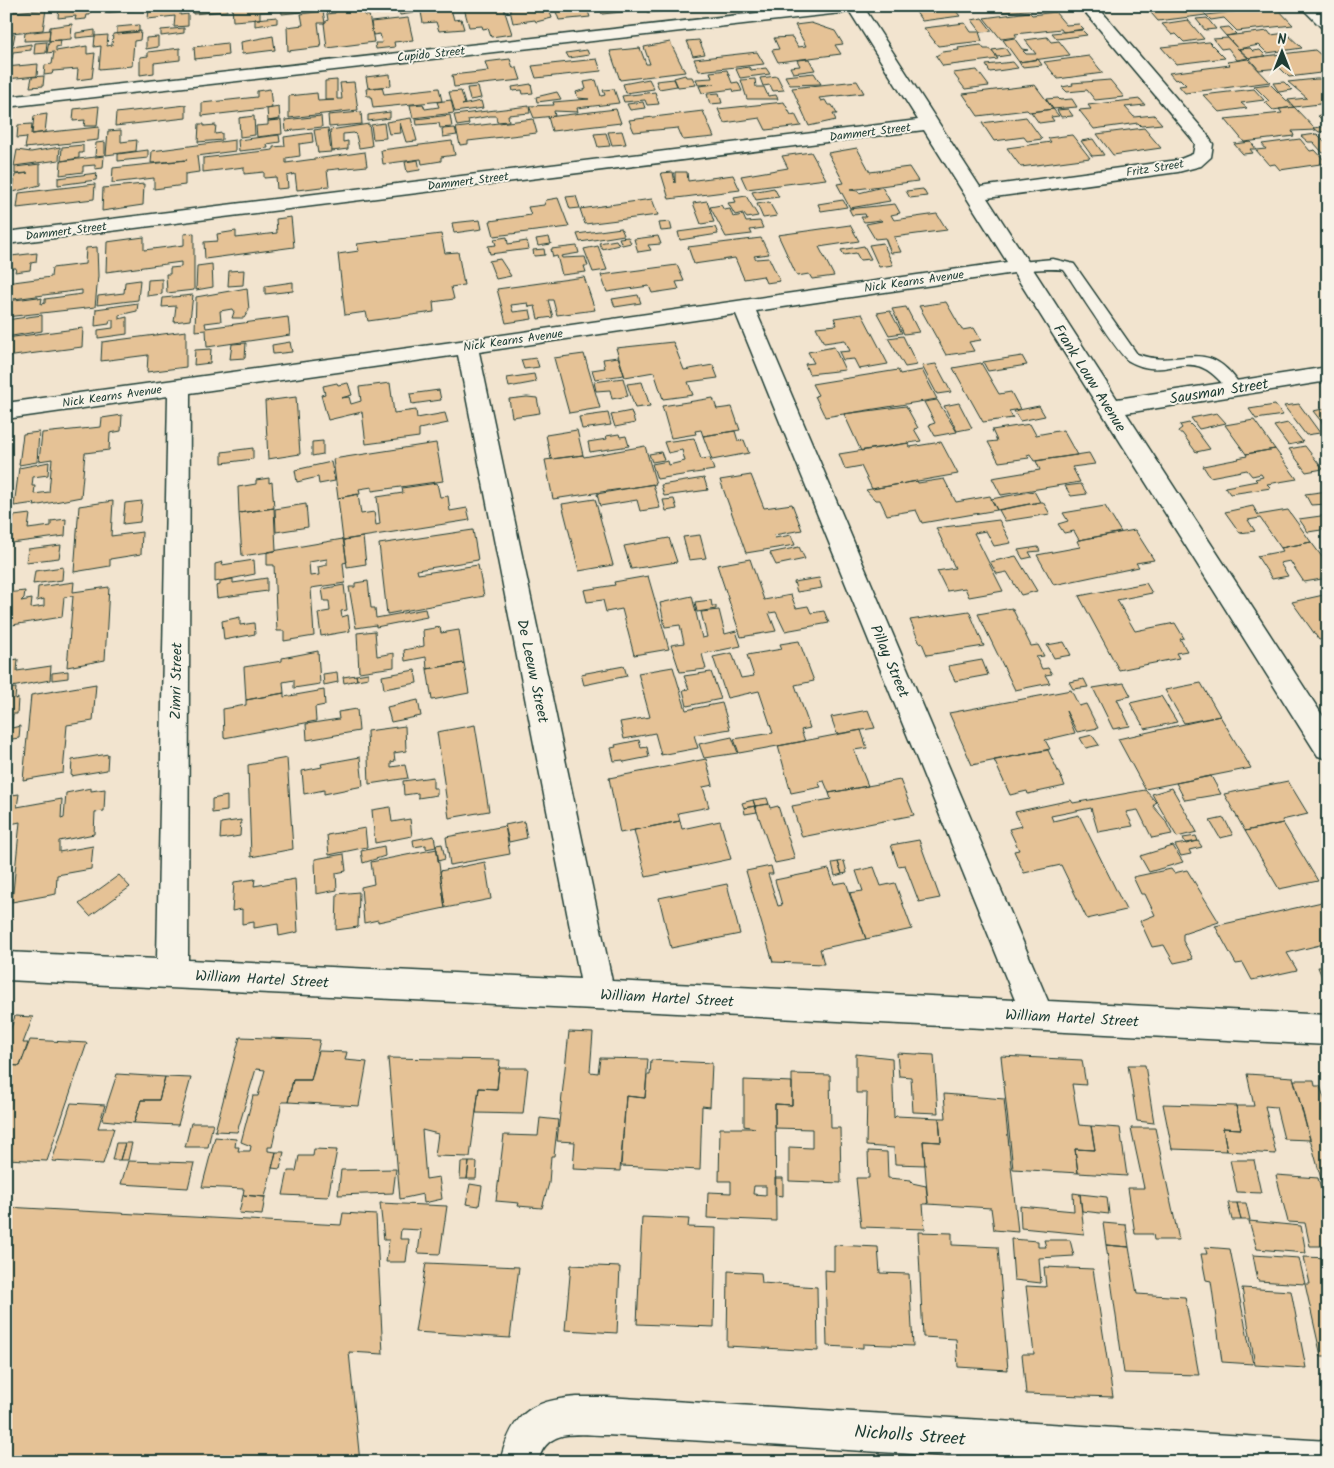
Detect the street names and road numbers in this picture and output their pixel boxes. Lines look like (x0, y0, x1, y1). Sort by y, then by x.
street label: Cupido Street (396, 41, 466, 68)
street label: Dammert Street (828, 118, 912, 147)
street label: Fritz Street (1125, 154, 1186, 182)
street label: Dammert Street (426, 167, 510, 196)
street label: Dammert Street (24, 217, 108, 246)
street label: Nick Kearns Avenue (863, 265, 966, 298)
street label: Frank Louw Avenue (1046, 320, 1132, 437)
street label: Nick Kearns Avenue (462, 324, 565, 357)
street label: Sausman Street (1168, 372, 1270, 412)
street label: Nick Kearns Avenue (61, 380, 164, 413)
street label: De Leeuw Street (509, 617, 555, 725)
street label: Pillay Street (863, 621, 915, 702)
street label: Zimri Street (164, 642, 190, 720)
street label: William Hartel Street (195, 965, 329, 995)
street label: William Hartel Street (600, 984, 734, 1014)
street label: William Hartel Street (1005, 1004, 1139, 1034)
street label: Nicholls Street (853, 1418, 968, 1455)

